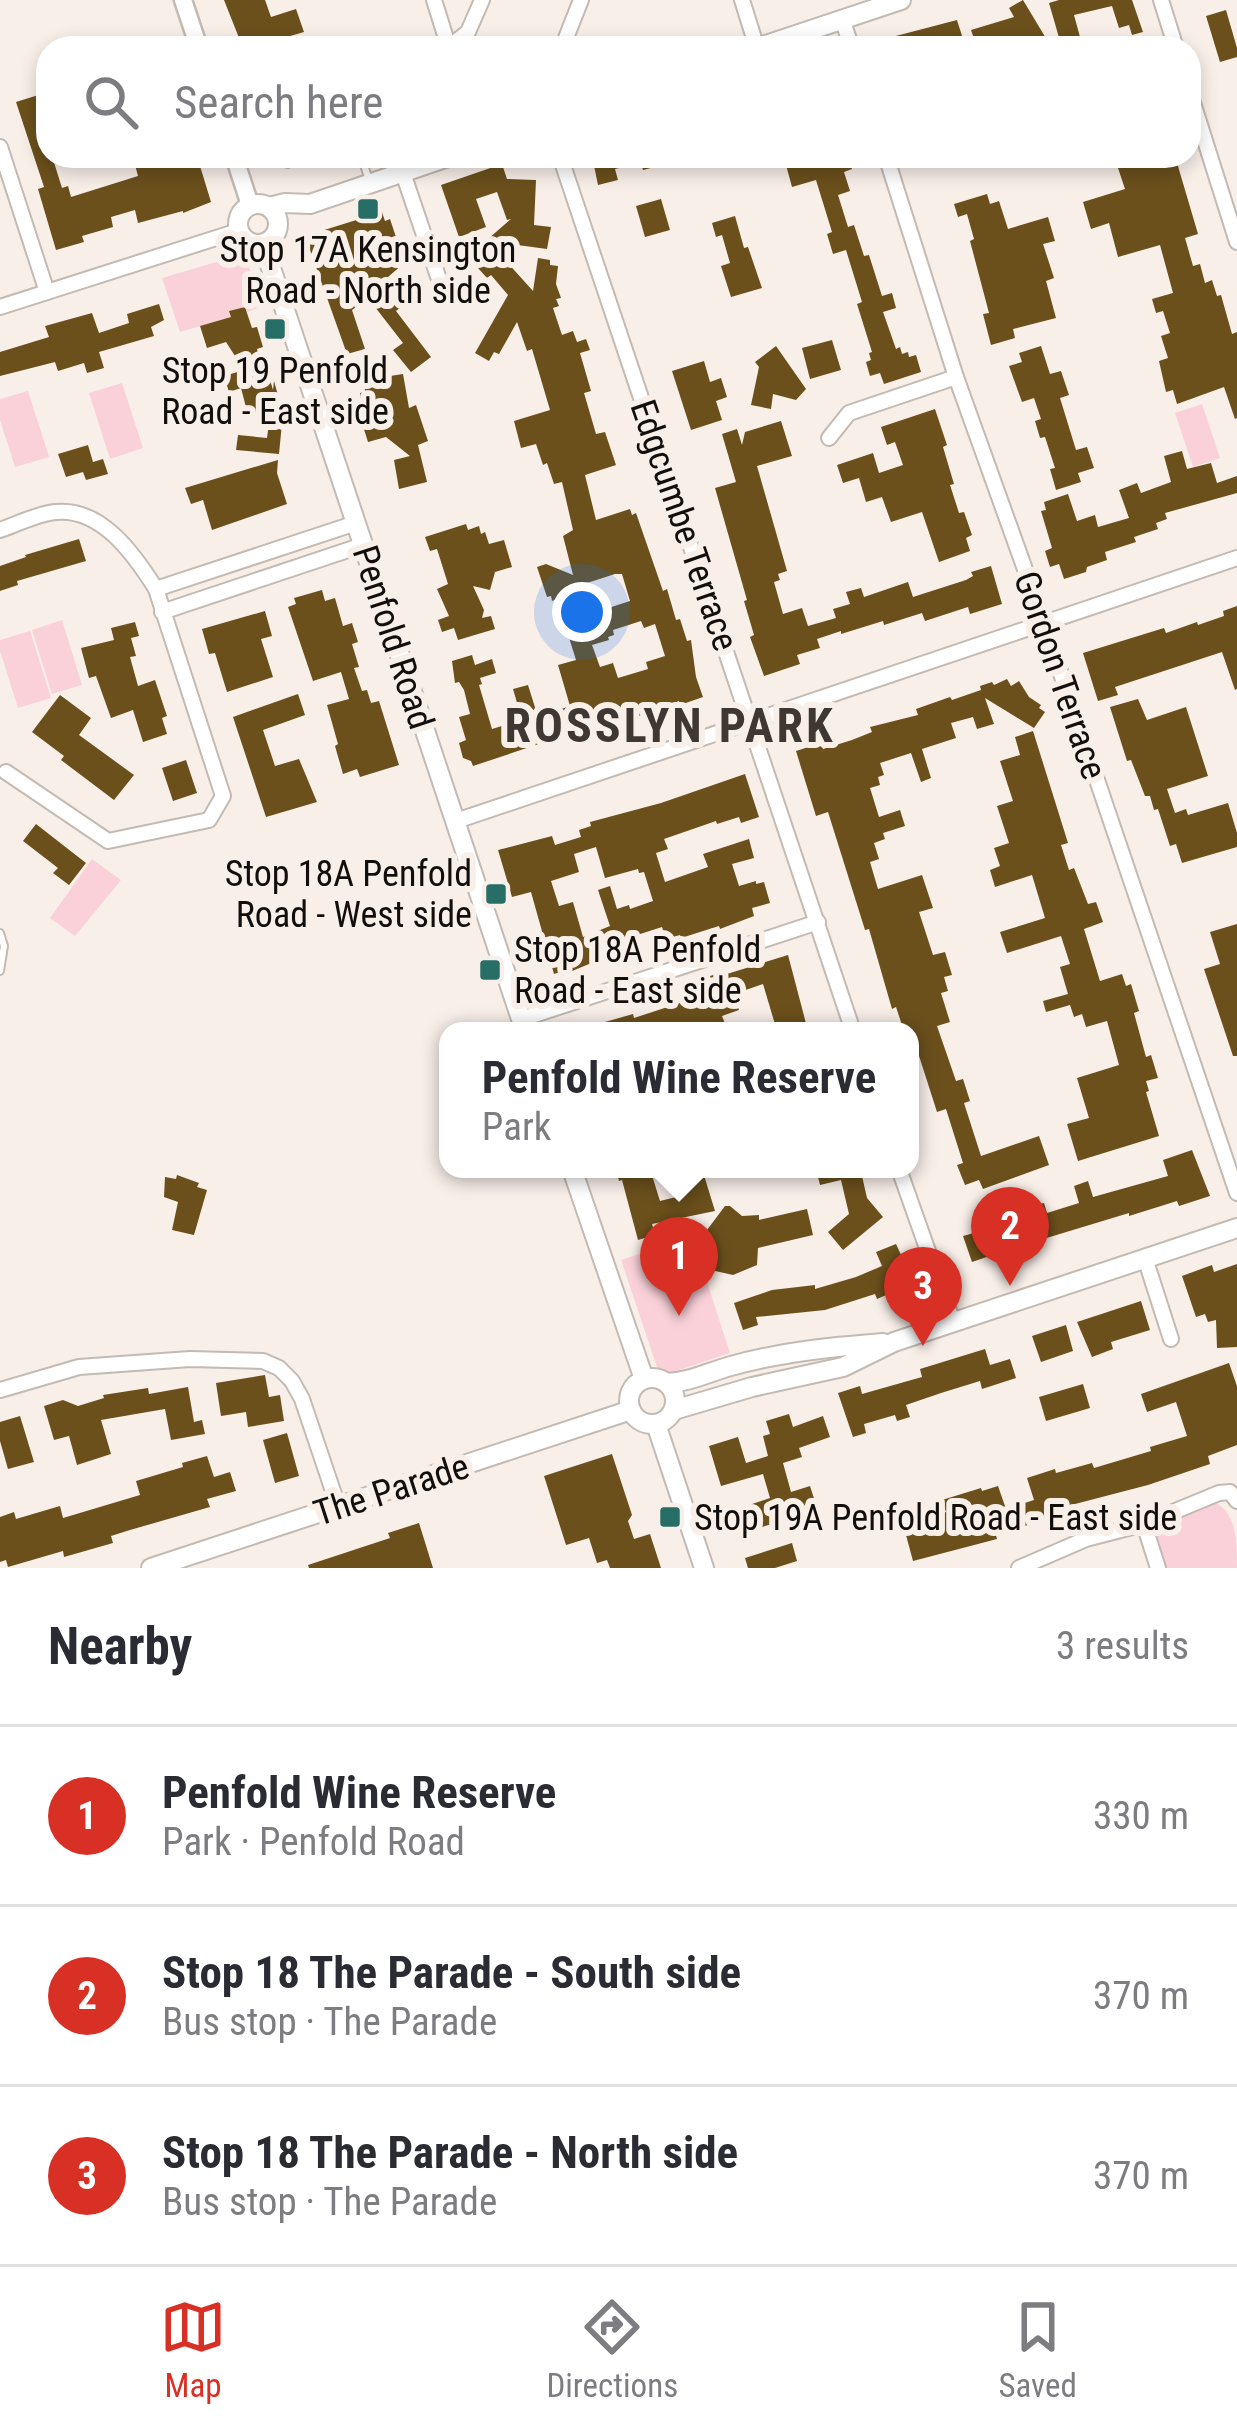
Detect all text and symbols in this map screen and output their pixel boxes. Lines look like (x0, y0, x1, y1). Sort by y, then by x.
search box (36, 36, 1201, 168)
icon: search (78, 69, 144, 135)
text: Search here (174, 76, 383, 129)
marker: Stop 17A Kensington Road - North side (355, 196, 381, 222)
place label: Stop 17A Kensington Road - North side (220, 229, 516, 312)
marker: Stop 19 Penfold Road - East side (262, 316, 288, 342)
place label: Stop 19 Penfold Road - East side (161, 350, 389, 433)
street label: Edgcumbe Terrace (621, 394, 747, 656)
street label: Penfold Road (344, 540, 442, 734)
street label: Gordon Terrace (1005, 566, 1115, 785)
your location (552, 582, 612, 642)
district label: ROSSLYN PARK (504, 697, 836, 754)
place label: Stop 18A Penfold Road - West side (225, 853, 472, 936)
marker: Stop 18A Penfold Road - West side (483, 881, 509, 907)
place label: Stop 18A Penfold Road - East side (514, 929, 761, 1012)
marker: Stop 18A Penfold Road - East side (477, 957, 503, 983)
popup (439, 1022, 919, 1178)
text: Penfold Wine Reserve (482, 1051, 876, 1104)
text: Park (482, 1104, 551, 1150)
pin: 2 (971, 1187, 1049, 1286)
pin: 1 (640, 1217, 718, 1316)
pin: 3 (884, 1247, 962, 1346)
street label: The Parade (308, 1445, 474, 1535)
place label: Stop 19A Penfold Road - East side (694, 1497, 1177, 1539)
marker: Stop 19A Penfold Road - East side (657, 1504, 683, 1530)
text: Nearby (48, 1617, 192, 1676)
text: 3 results (1056, 1623, 1189, 1669)
text: Penfold Wine Reserve (162, 1766, 556, 1819)
text: 1 (77, 1793, 97, 1839)
text: 330 m (1093, 1793, 1189, 1839)
text: Park · Penfold Road (162, 1819, 465, 1865)
text: Stop 18 The Parade - South side (162, 1946, 741, 1999)
text: 2 (77, 1973, 97, 2019)
text: 370 m (1093, 1973, 1189, 2019)
text: Bus stop · The Parade (162, 1999, 497, 2045)
text: Stop 18 The Parade - North side (162, 2126, 738, 2179)
text: 3 (77, 2153, 97, 2199)
text: 370 m (1093, 2153, 1189, 2199)
text: Bus stop · The Parade (162, 2179, 497, 2225)
tab: Map (160, 2294, 226, 2405)
tab: Directions (546, 2294, 678, 2405)
tab: Saved (998, 2294, 1077, 2405)

